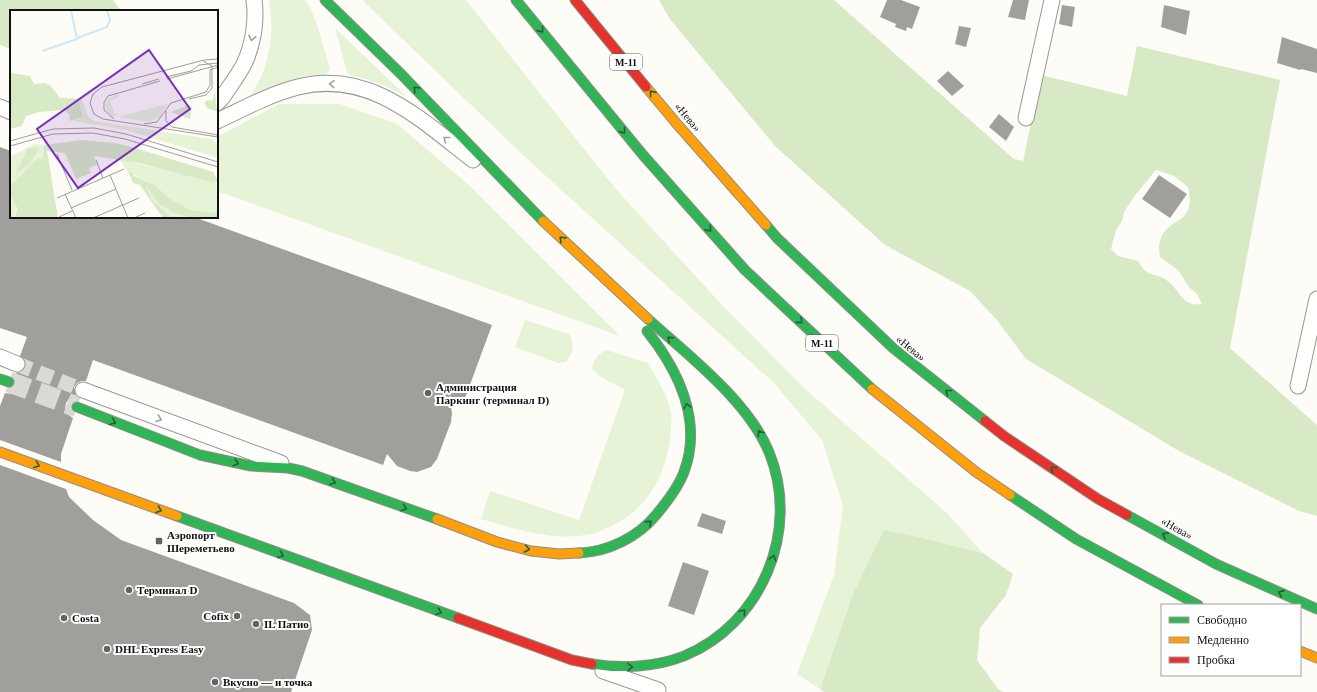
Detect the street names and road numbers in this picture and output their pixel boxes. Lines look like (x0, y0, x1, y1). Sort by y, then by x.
road number: М-11 (610, 54, 642, 70)
street label: «Нева» (673, 100, 703, 134)
street label: «Нева» (894, 333, 928, 363)
road number: М-11 (806, 335, 838, 351)
street label: «Нева» (1159, 515, 1195, 541)

